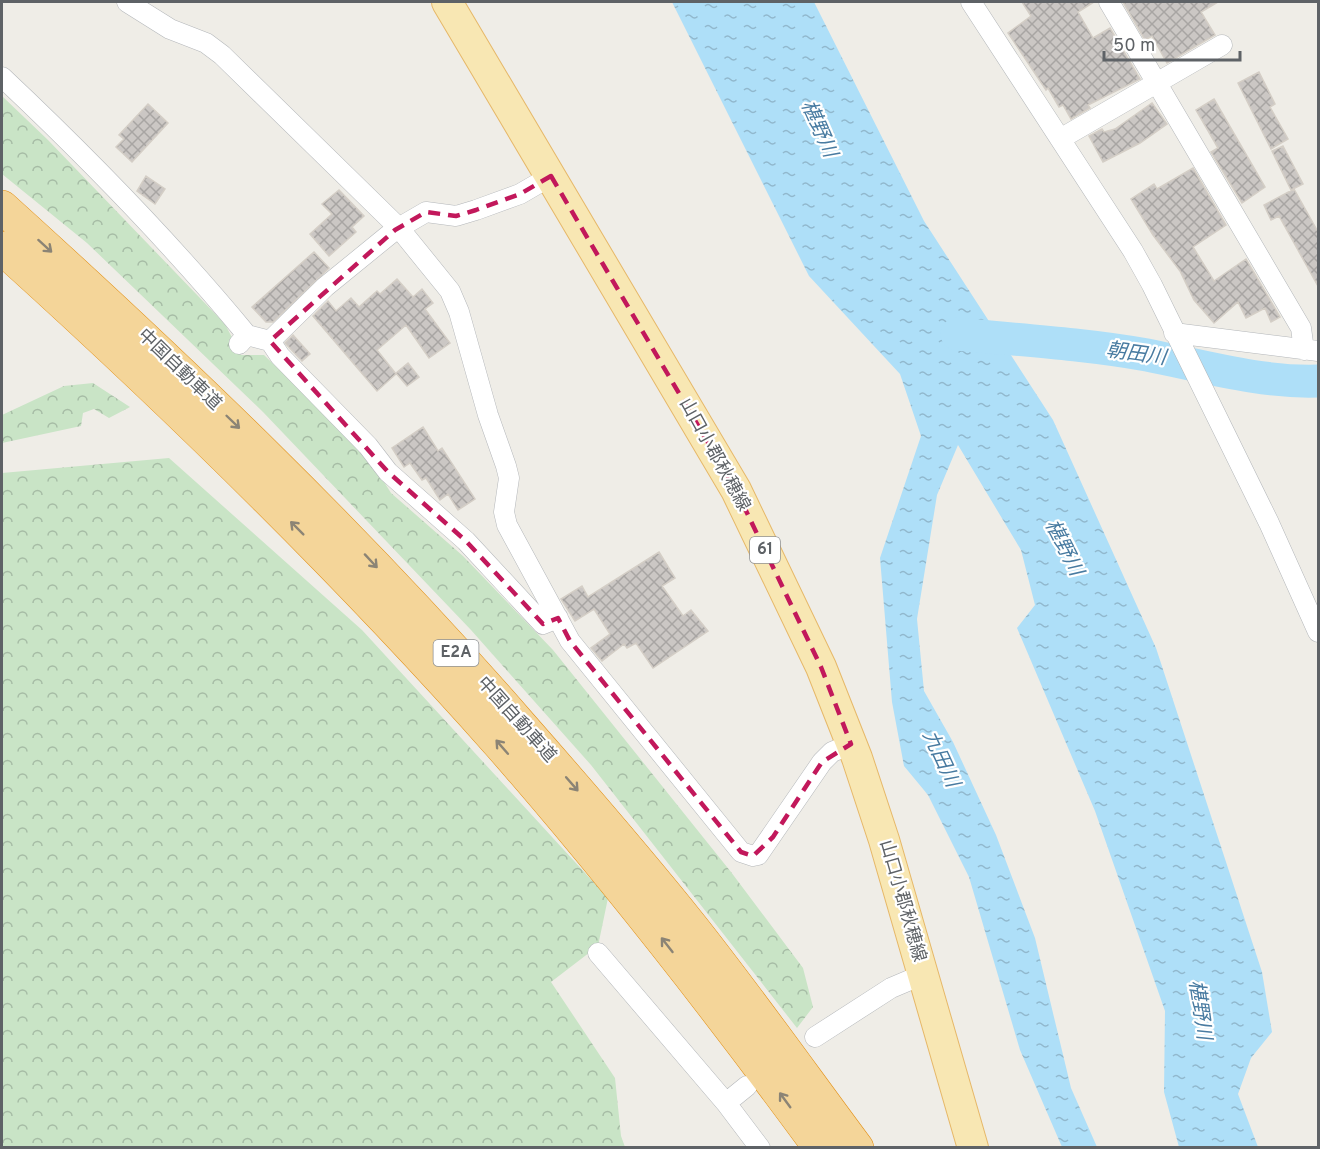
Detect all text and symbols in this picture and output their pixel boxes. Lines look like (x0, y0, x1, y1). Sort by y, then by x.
scale bar (1104, 24, 1240, 62)
text: 50 m (1113, 35, 1155, 58)
water label: 椹野川 (794, 96, 843, 164)
one-way arrow (37, 239, 52, 253)
street label: 中国自動車道 (132, 324, 226, 416)
water label: 朝田川 (1104, 338, 1169, 372)
street label: 山口小郡秋穂線 (673, 394, 755, 516)
one-way arrow (226, 415, 241, 430)
water label: 椹野川 (1038, 515, 1089, 582)
one-way arrow (289, 521, 304, 535)
road number: 61 (750, 537, 780, 563)
one-way arrow (363, 553, 377, 568)
road number: E2A (434, 640, 478, 666)
street label: 中国自動車道 (471, 672, 561, 768)
water label: 九田川 (916, 726, 965, 793)
one-way arrow (495, 739, 508, 755)
one-way arrow (565, 776, 578, 792)
street label: 山口小郡秋穂線 (874, 837, 930, 965)
one-way arrow (660, 937, 673, 953)
water label: 椹野川 (1182, 978, 1216, 1043)
one-way arrow (779, 1093, 791, 1109)

